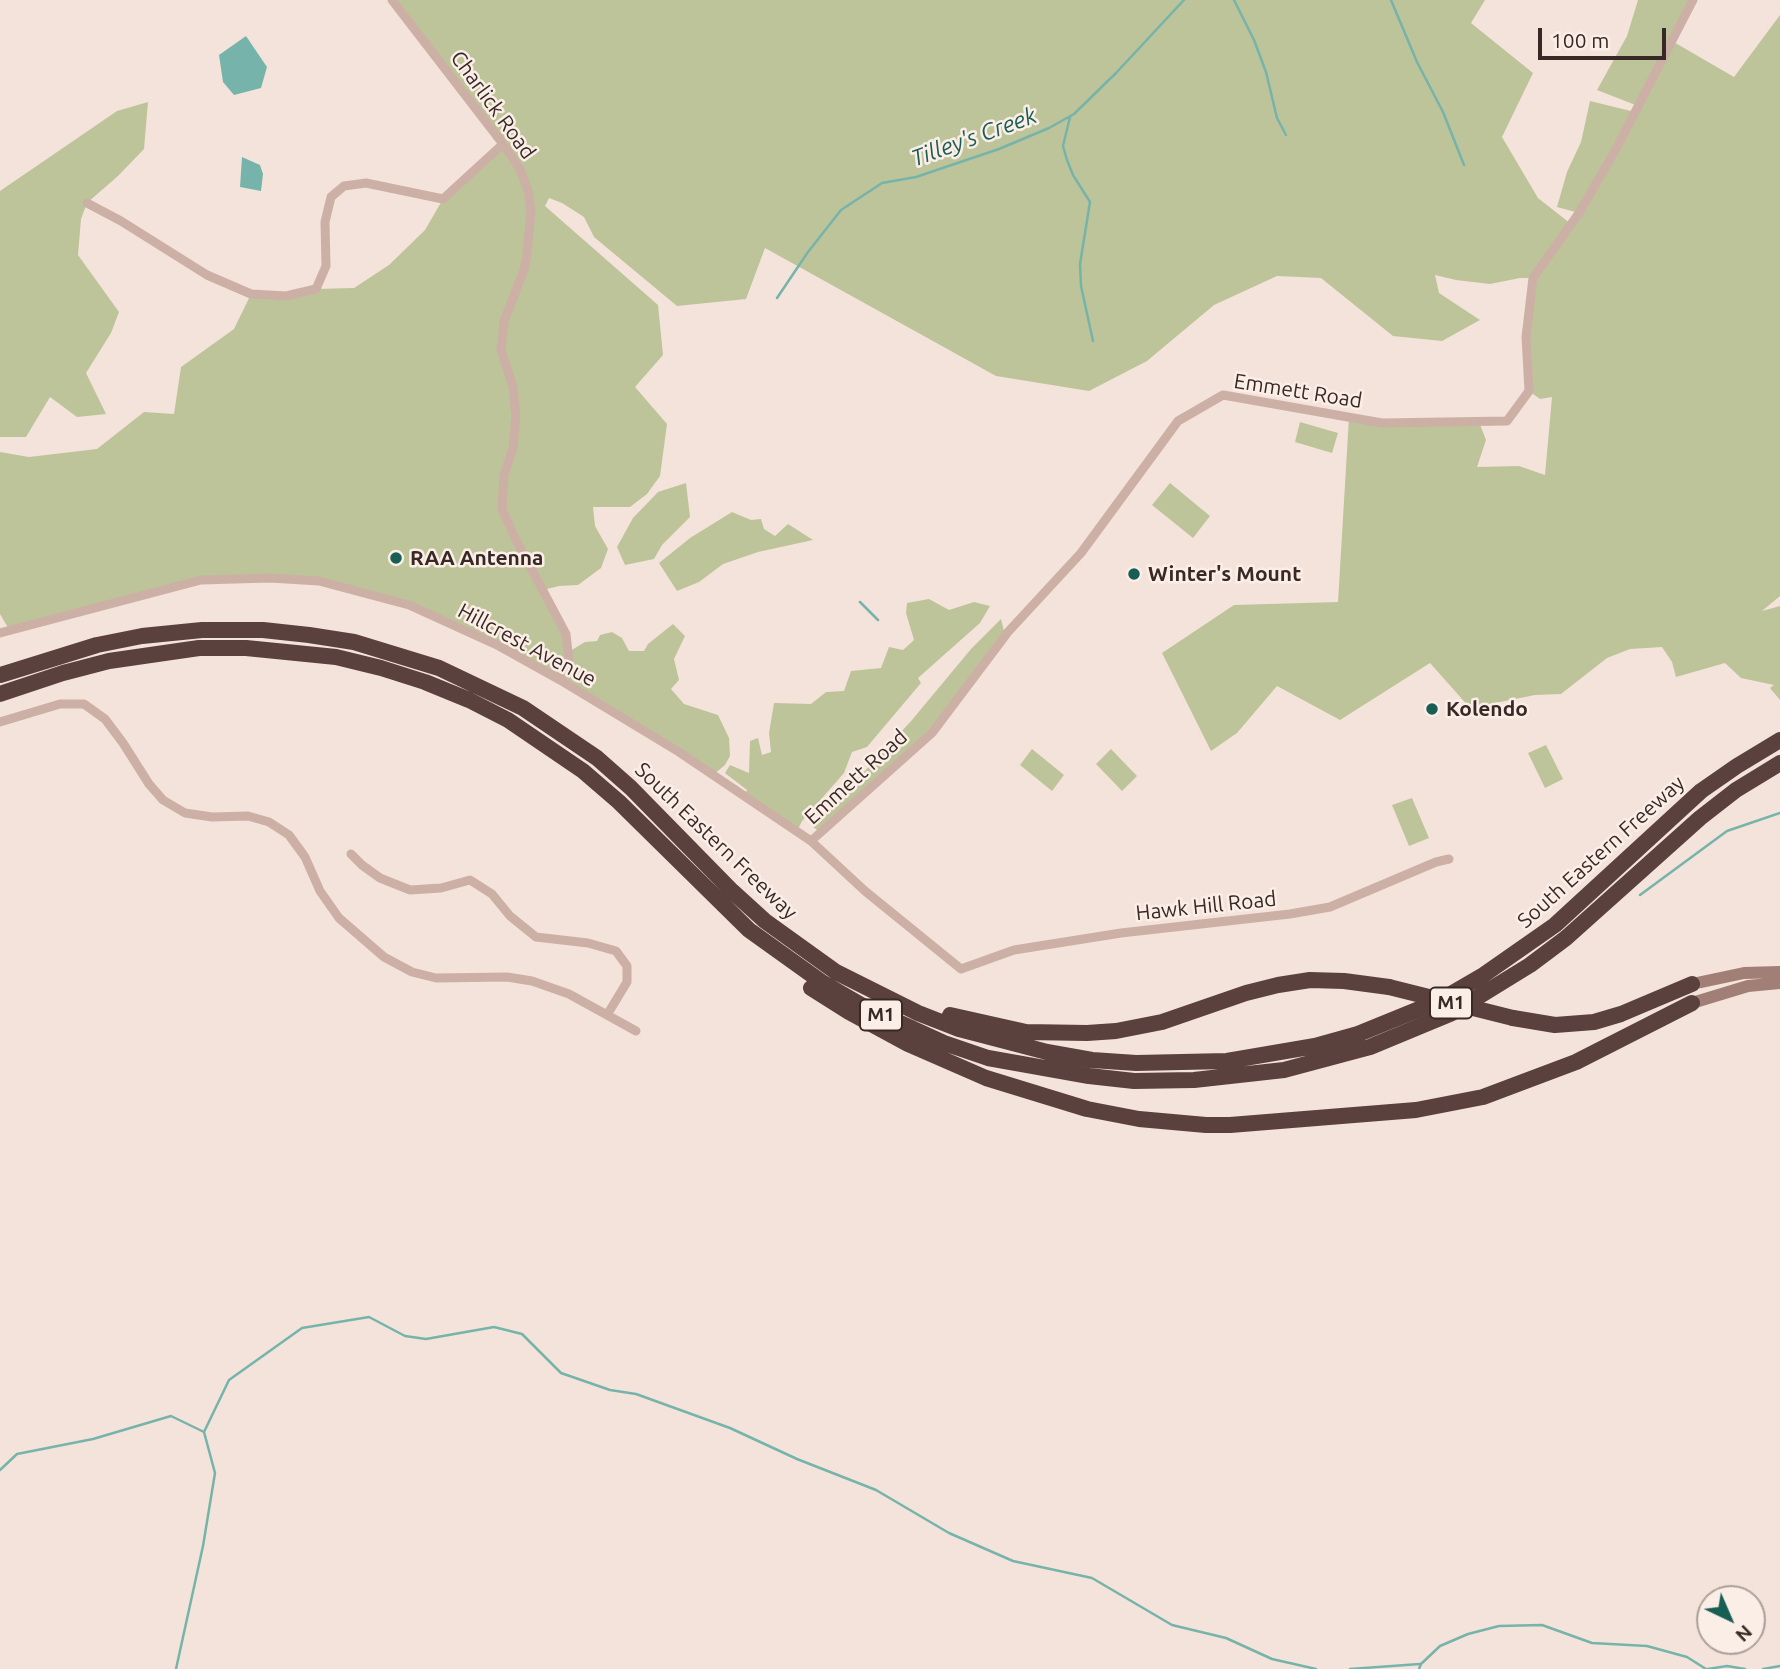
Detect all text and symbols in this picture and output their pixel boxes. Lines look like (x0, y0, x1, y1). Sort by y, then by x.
scale bar (1542, 14, 1670, 58)
text: 100 m (1551, 28, 1609, 52)
street label: Charlick Road (445, 46, 541, 164)
water label: Tilley's Creek (908, 102, 1040, 172)
street label: Emmett Road (1232, 368, 1364, 414)
place label: RAA Antenna (410, 545, 544, 571)
marker: RAA Antenna (388, 550, 404, 566)
place label: Winter's Mount (1148, 561, 1301, 587)
marker: Winter's Mount (1126, 566, 1142, 582)
street label: Hillcrest Avenue (454, 598, 600, 692)
place label: Kolendo (1446, 696, 1528, 722)
marker: Kolendo (1424, 701, 1440, 717)
street label: Emmett Road (800, 724, 912, 830)
street label: South Eastern Freeway (630, 757, 802, 925)
street label: South Eastern Freeway (1512, 771, 1690, 933)
street label: Hawk Hill Road (1135, 886, 1277, 926)
road number: M1 (1430, 987, 1472, 1018)
road number: M1 (860, 1000, 902, 1030)
north arrow (1696, 1585, 1766, 1655)
text: N (1731, 1621, 1757, 1647)

